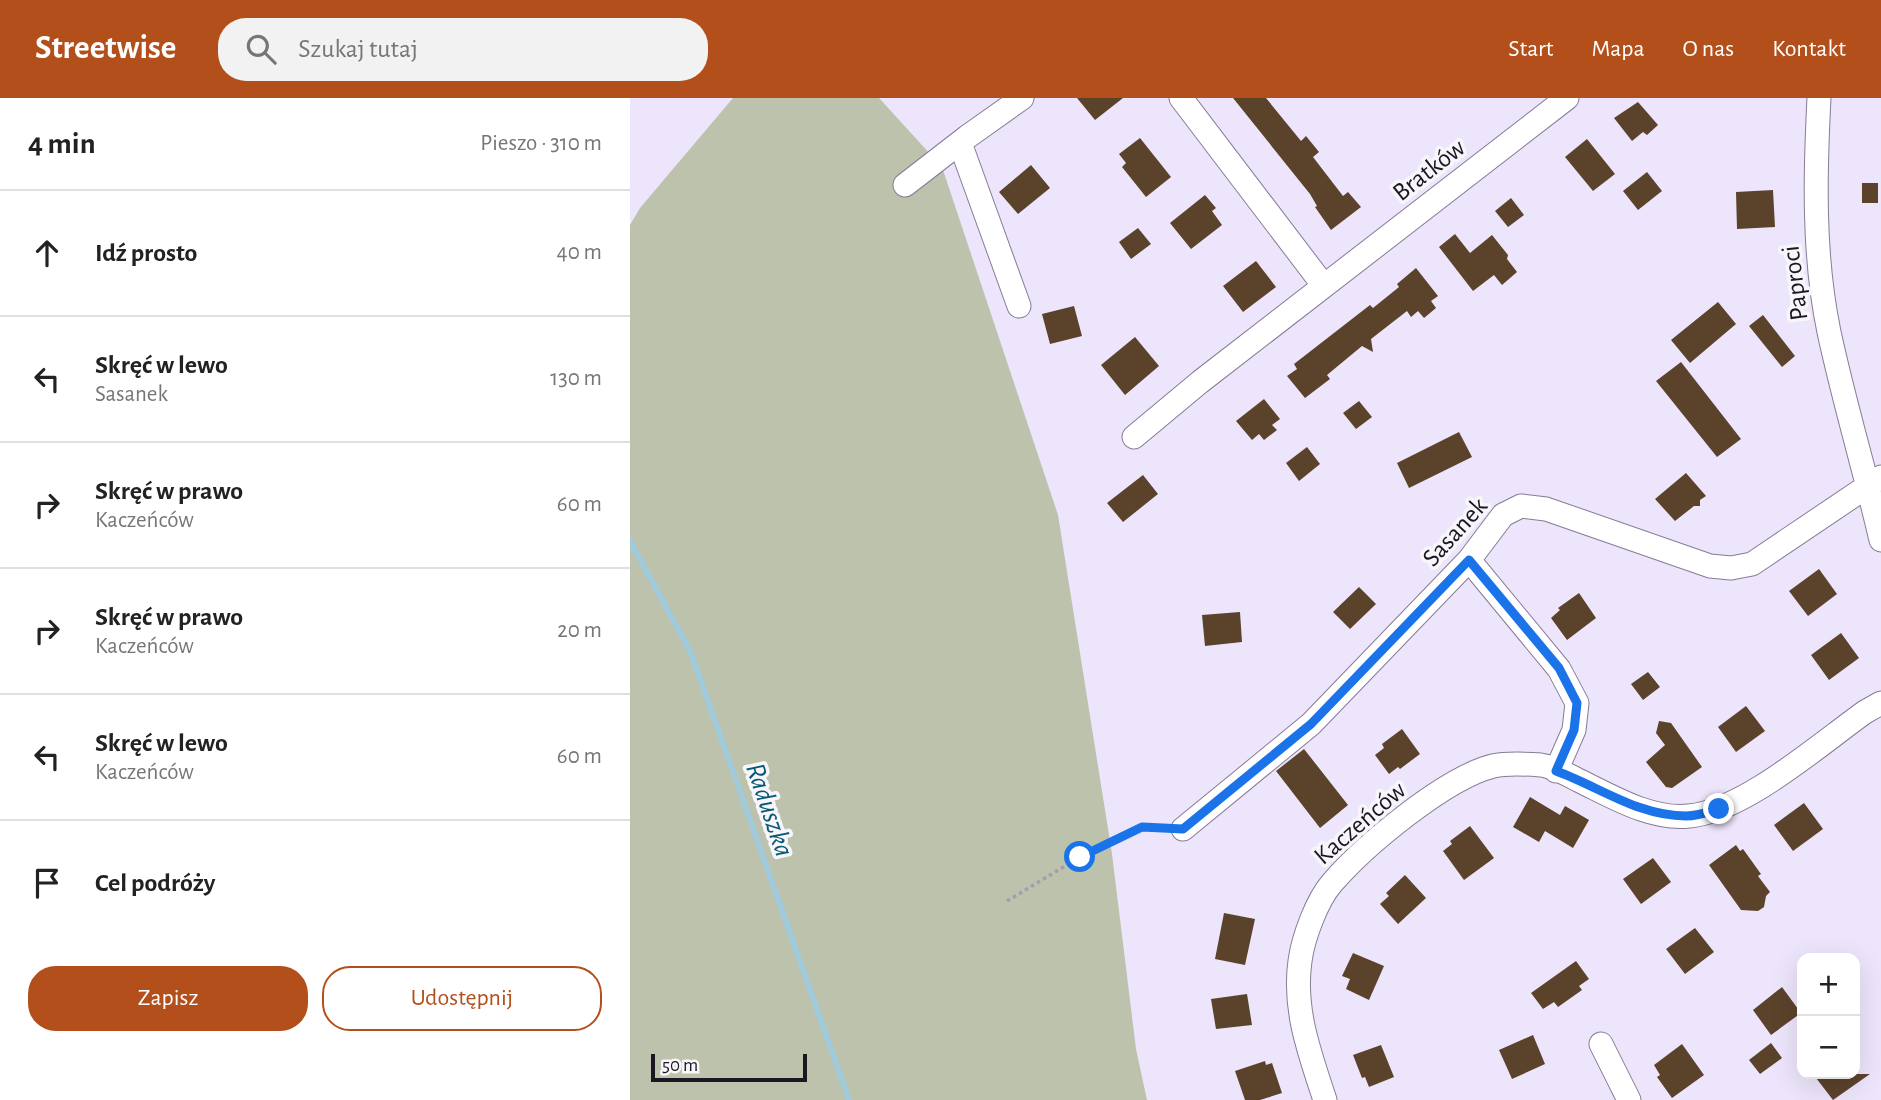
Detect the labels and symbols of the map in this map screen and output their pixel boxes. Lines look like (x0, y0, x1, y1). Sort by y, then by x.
street label: Bratków (1388, 134, 1470, 206)
street label: Paproci (1778, 244, 1812, 322)
street label: Sasanek (1418, 493, 1492, 571)
water label: Raduszka (740, 760, 798, 860)
street label: Kaczeńców (1309, 776, 1411, 869)
route end (1703, 793, 1734, 824)
route start (1064, 841, 1095, 872)
scale bar (651, 1051, 807, 1083)

